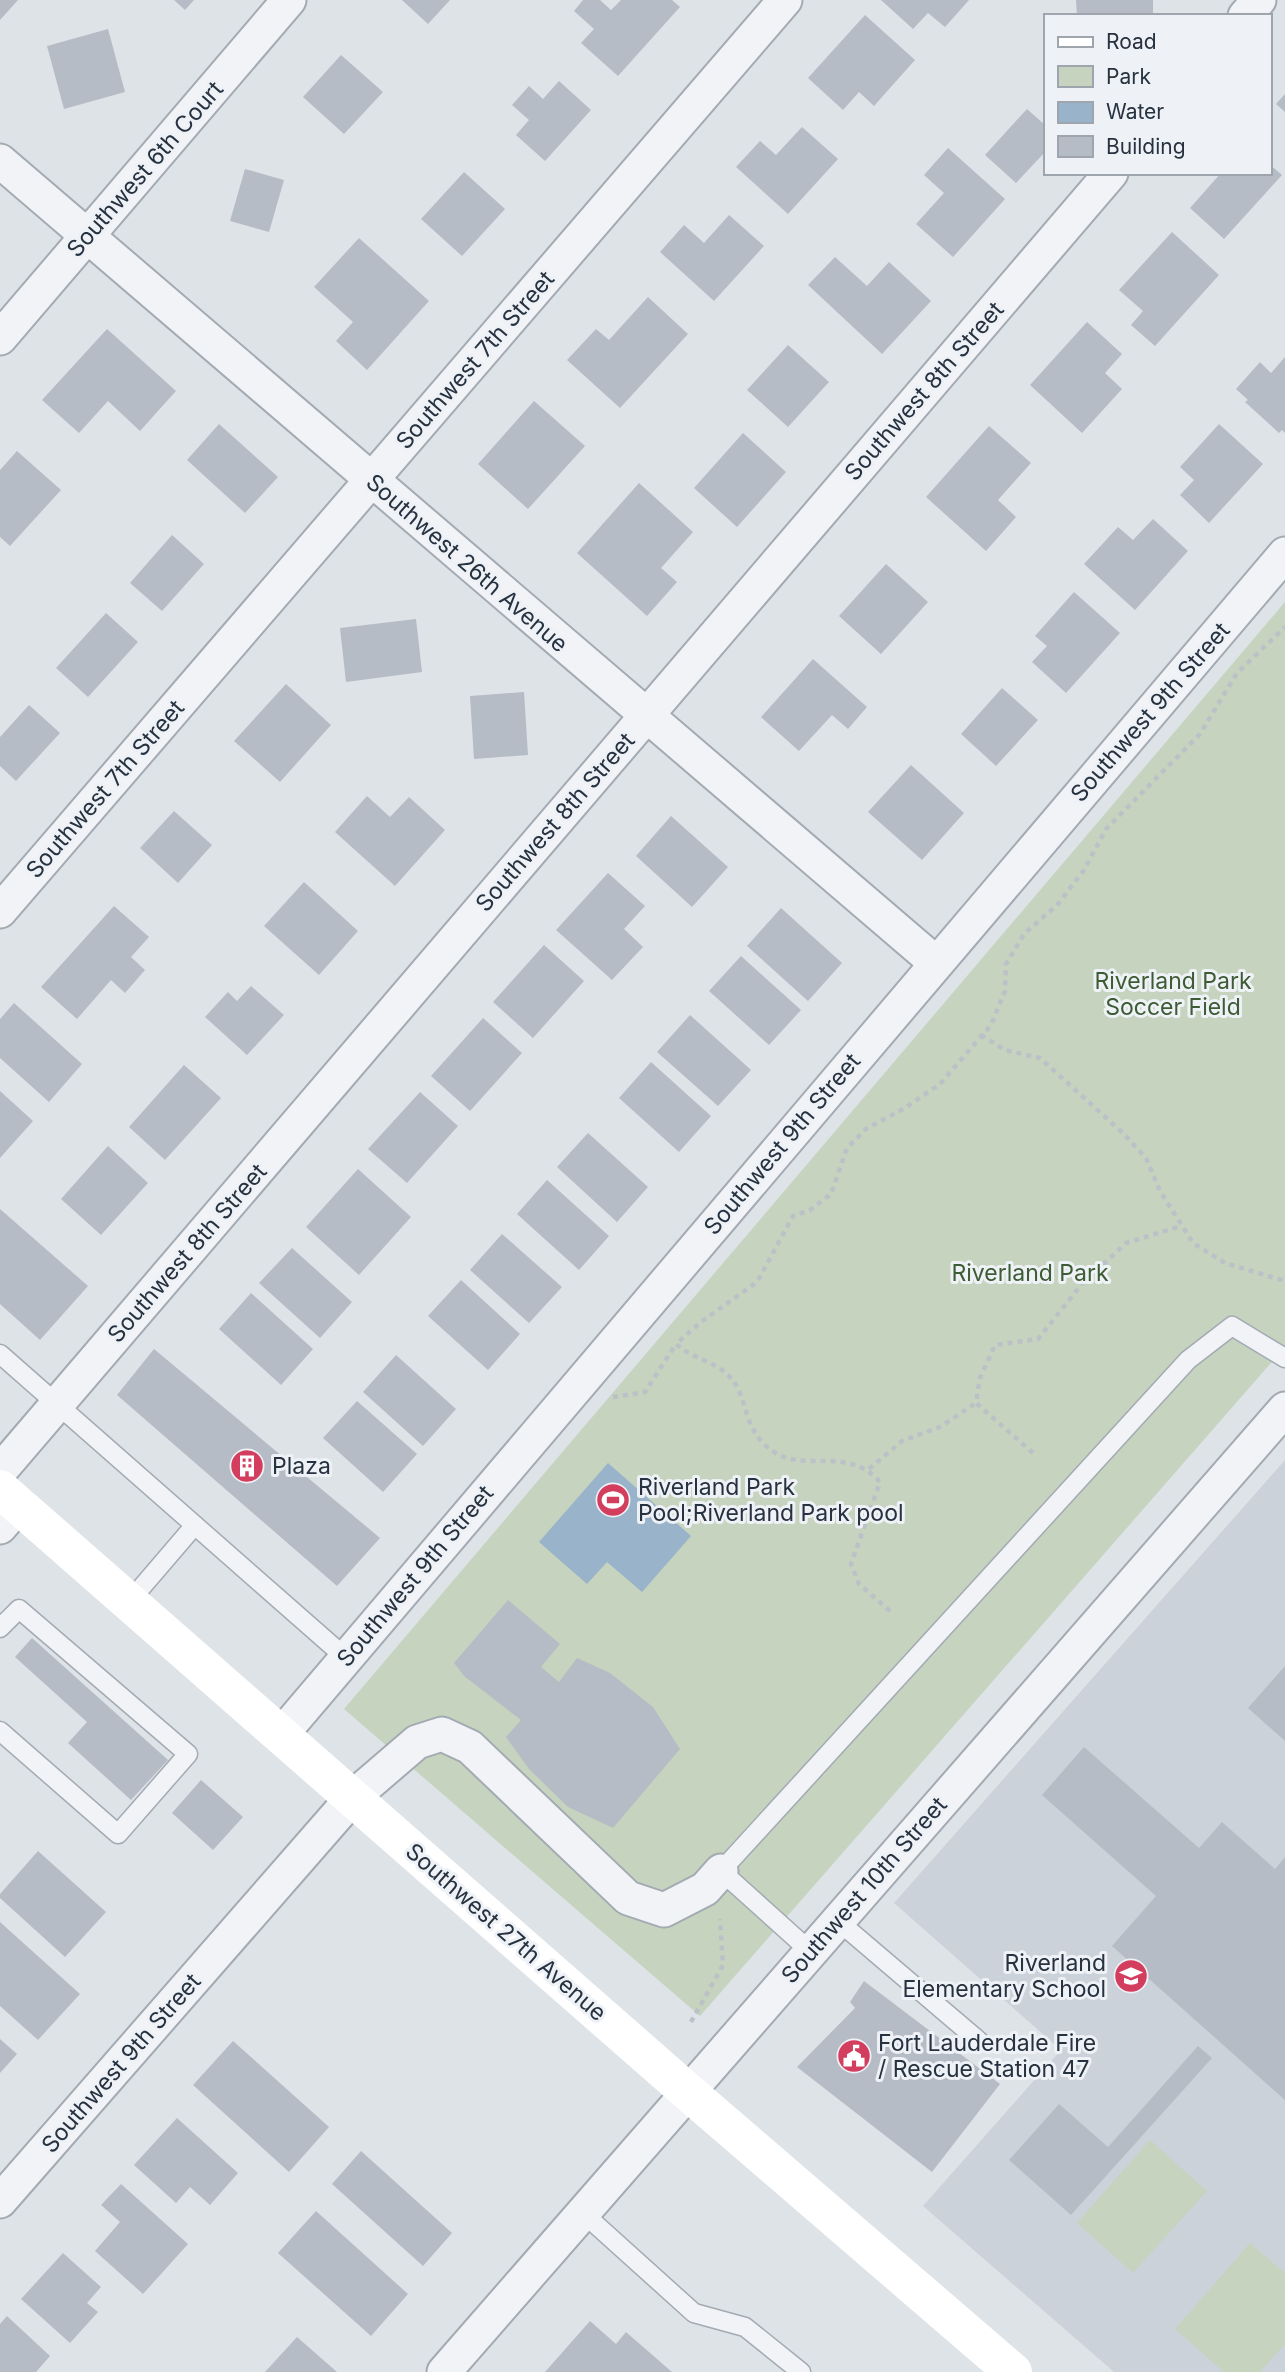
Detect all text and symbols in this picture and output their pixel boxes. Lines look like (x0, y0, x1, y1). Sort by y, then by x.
legend (1044, 14, 1271, 175)
text: Road (1106, 29, 1157, 54)
text: Park (1106, 64, 1151, 89)
street label: Southwest 6th Court (61, 75, 229, 263)
text: Water (1106, 99, 1164, 124)
text: Building (1106, 134, 1186, 159)
street label: Southwest 7th Street (390, 265, 560, 455)
street label: Southwest 8th Street (839, 295, 1010, 486)
street label: Southwest 26th Avenue (360, 468, 574, 658)
street label: Southwest 9th Street (1065, 616, 1236, 807)
street label: Southwest 7th Street (20, 694, 190, 884)
street label: Southwest 8th Street (470, 726, 641, 917)
park label: Riverland Park Soccer Field (1094, 967, 1252, 1021)
street label: Southwest 9th Street (698, 1047, 866, 1240)
street label: Southwest 8th Street (102, 1157, 273, 1348)
park label: Riverland Park (951, 1259, 1109, 1287)
building icon: Plaza (228, 1447, 266, 1485)
place label: Plaza (272, 1452, 331, 1480)
place label: Riverland Park Pool;Riverland Park pool (638, 1473, 904, 1527)
street label: Southwest 9th Street (331, 1479, 499, 1672)
sports icon: Riverland Park Pool;Riverland Park pool (594, 1481, 632, 1519)
street label: Southwest 10th Street (775, 1791, 953, 1989)
street label: Southwest 27th Avenue (400, 1837, 612, 2027)
place label: Riverland Elementary School (902, 1949, 1106, 2003)
school or university icon: Riverland Elementary School (1112, 1957, 1150, 1995)
street label: Southwest 9th Street (36, 1967, 207, 2158)
place label: Fort Lauderdale Fire / Rescue Station 47 (878, 2029, 1096, 2083)
public building icon: Fort Lauderdale Fire / Rescue Station 47 (835, 2037, 873, 2075)

